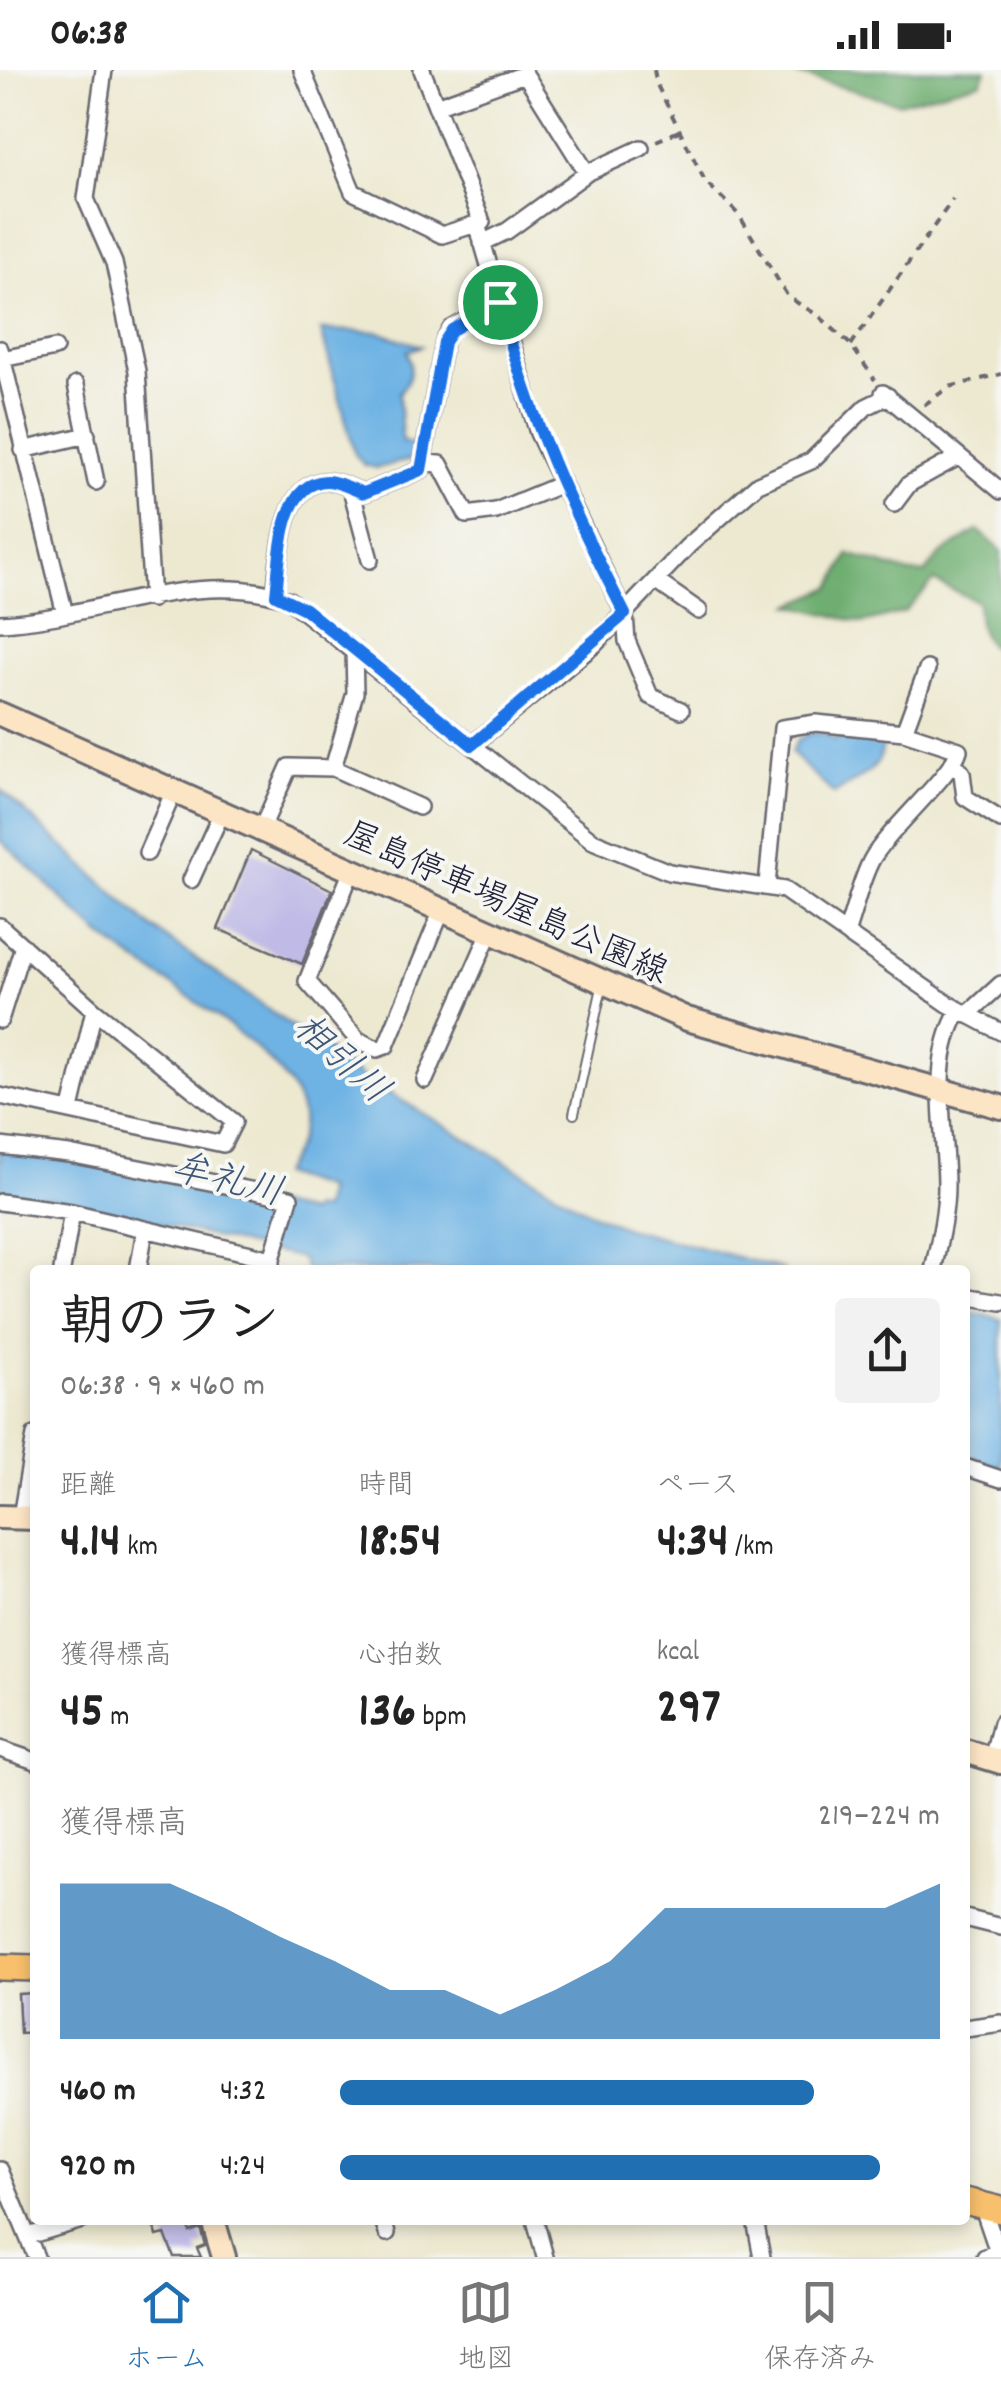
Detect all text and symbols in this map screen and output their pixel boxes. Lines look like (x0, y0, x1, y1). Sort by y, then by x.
text: 06:38 (50, 8, 128, 63)
pin (458, 260, 543, 345)
icon: arrive (473, 275, 528, 330)
street label: 屋島停車場屋島公園線 (335, 812, 675, 1000)
water label: 相引川 (279, 1003, 400, 1120)
water label: 牟礼川 (165, 1143, 289, 1224)
text: 朝のラン (60, 1288, 280, 1367)
button: share (835, 1298, 940, 1403)
text: 06:38 · 9 × 460 m (60, 1365, 265, 1411)
text: 距離 (60, 1468, 116, 1508)
text: 時間 (358, 1468, 414, 1508)
text: ペース (657, 1468, 739, 1508)
text: 4.14 (60, 1508, 121, 1580)
text: 18:54 (358, 1508, 442, 1580)
text: 4:34 (657, 1508, 729, 1580)
text: km (121, 1529, 158, 1569)
text: /km (729, 1529, 774, 1569)
text: kcal (657, 1634, 699, 1674)
text: 獲得標高 (60, 1638, 172, 1678)
text: 心拍数 (358, 1638, 442, 1678)
text: 297 (657, 1674, 721, 1746)
text: 45 (60, 1678, 104, 1750)
text: 136 (358, 1678, 416, 1750)
text: m (104, 1699, 130, 1739)
text: bpm (416, 1699, 467, 1739)
text: 219–224 m (818, 1795, 940, 1841)
text: 獲得標高 (60, 1803, 188, 1849)
text: 460 m (60, 2070, 136, 2116)
text: 4:32 (220, 2070, 267, 2116)
text: 920 m (60, 2145, 135, 2191)
text: 4:24 (220, 2145, 266, 2191)
tab: ホーム (125, 2275, 208, 2382)
tab: 地図 (458, 2275, 514, 2382)
tab: 保存済み (764, 2275, 876, 2382)

